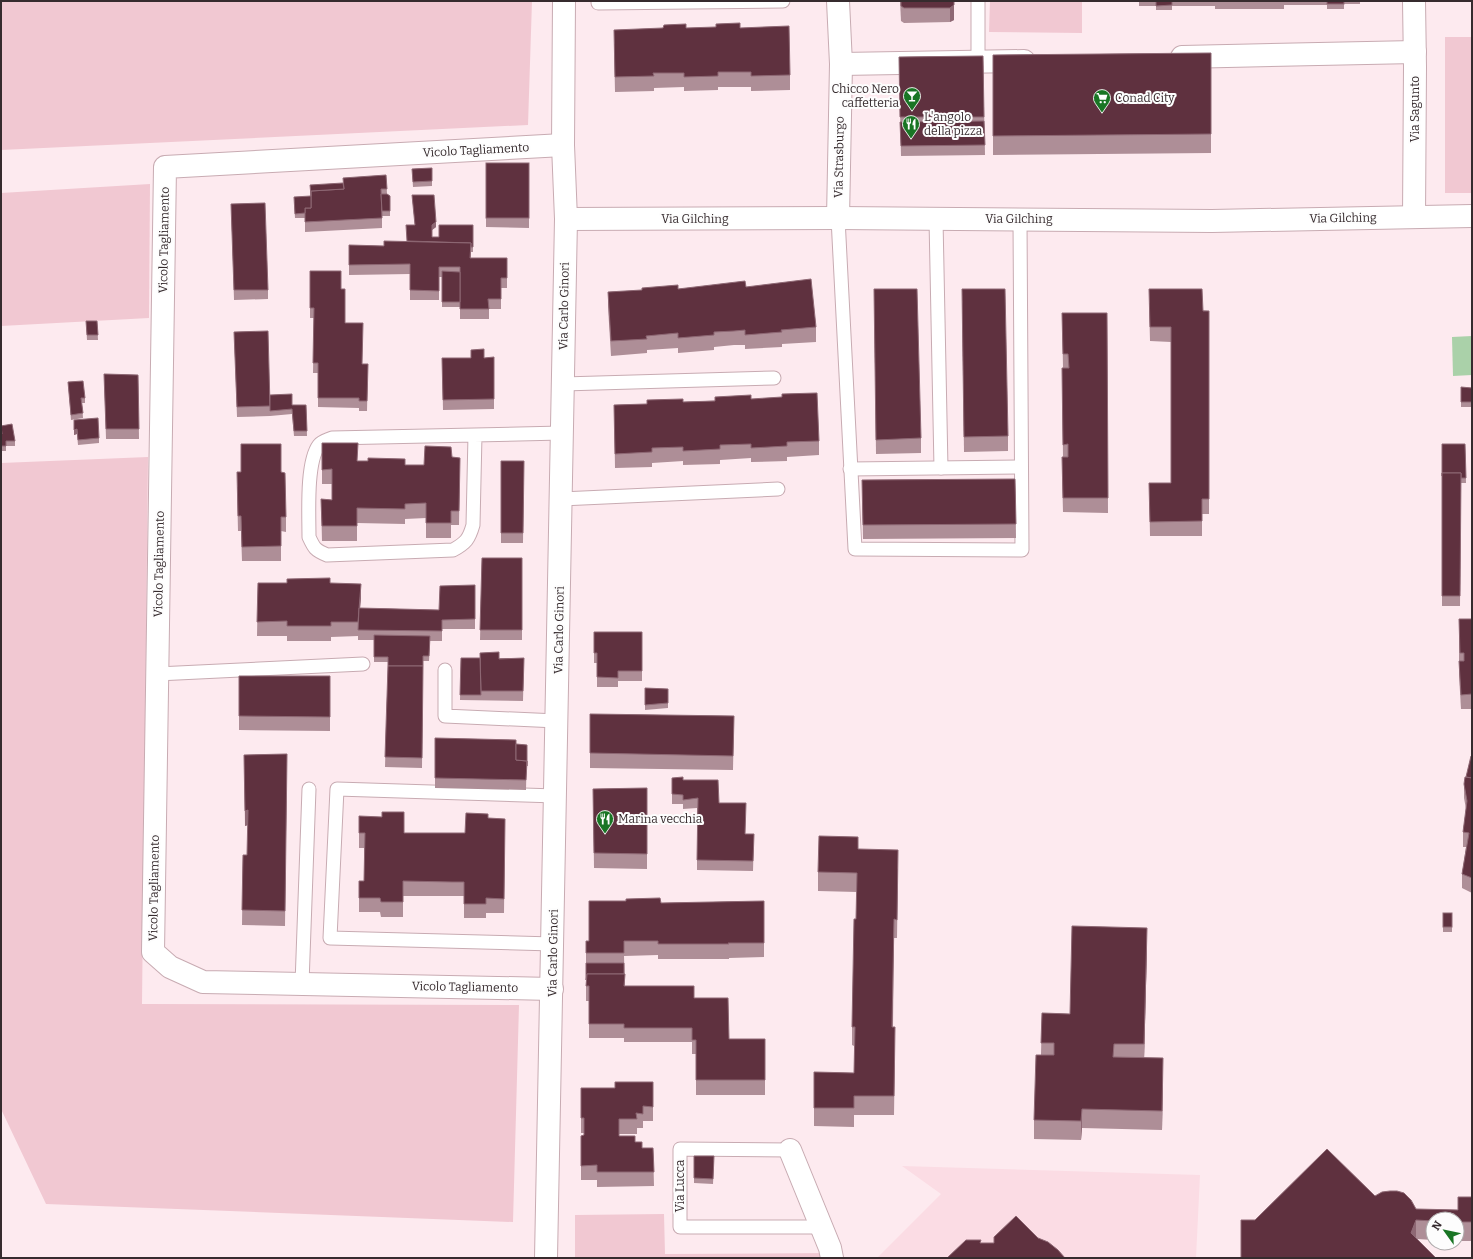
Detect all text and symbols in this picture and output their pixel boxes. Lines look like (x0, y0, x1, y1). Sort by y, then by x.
street label: Via Sagunto (1408, 76, 1422, 142)
place label: Chicco Nero caffetteria (832, 82, 899, 110)
bar icon: Chicco Nero caffetteria (902, 86, 922, 111)
supermarket icon: Conad City (1092, 88, 1112, 113)
place label: Conad City (1115, 91, 1175, 105)
place label: L'angolo della pizza (924, 110, 983, 138)
restaurant icon: L'angolo della pizza (901, 114, 921, 139)
street label: Via Strasburgo (831, 116, 847, 198)
street label: Vicolo Tagliamento (422, 140, 530, 160)
street label: Vicolo Tagliamento (156, 187, 172, 293)
street label: Via Gilching (1309, 210, 1377, 226)
street label: Via Gilching (661, 212, 729, 226)
street label: Via Gilching (985, 212, 1053, 226)
street label: Via Carlo Ginori (556, 262, 572, 350)
street label: Vicolo Tagliamento (151, 511, 167, 617)
street label: Via Carlo Ginori (551, 586, 567, 674)
restaurant icon: Marina vecchia (595, 809, 615, 834)
place label: Marina vecchia (618, 812, 703, 826)
street label: Vicolo Tagliamento (146, 835, 162, 941)
street label: Via Carlo Ginori (545, 909, 561, 997)
street label: Vicolo Tagliamento (412, 979, 518, 995)
street label: Via Lucca (673, 1159, 687, 1212)
north arrow (1425, 1211, 1465, 1251)
text: N (1429, 1218, 1445, 1233)

